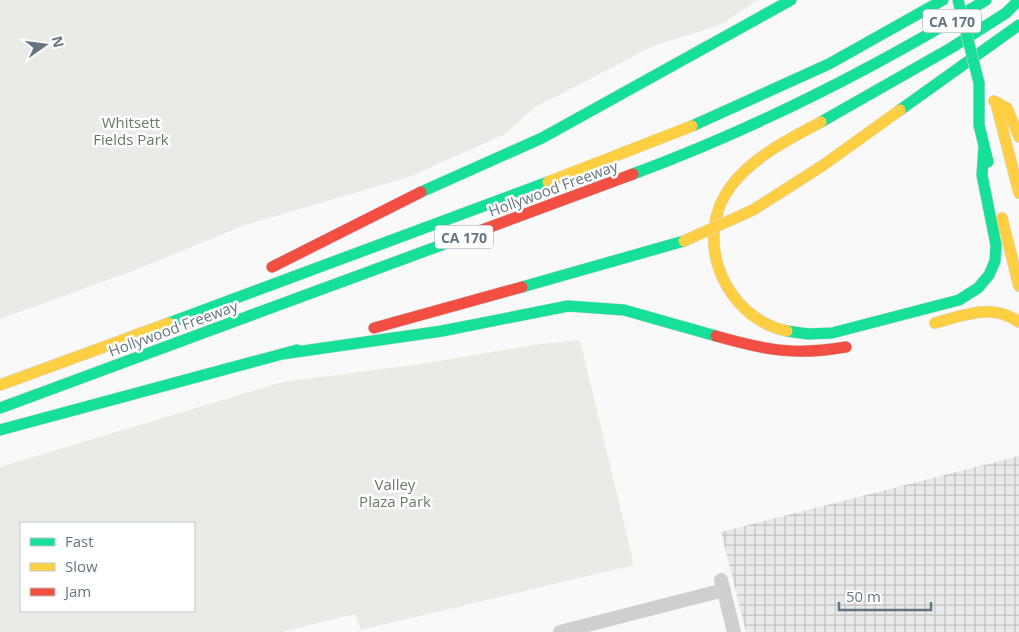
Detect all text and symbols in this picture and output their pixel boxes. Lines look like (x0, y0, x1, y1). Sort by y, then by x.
road number: CA 170 (923, 10, 981, 32)
north arrow (20, 20, 70, 70)
text: N (48, 34, 69, 50)
park label: Whitsett Fields Park (93, 112, 169, 149)
street label: Hollywood Freeway (486, 155, 621, 221)
road number: CA 170 (435, 226, 493, 248)
street label: Hollywood Freeway (106, 295, 241, 361)
park label: Valley Plaza Park (359, 474, 431, 511)
legend (20, 522, 195, 612)
text: Fast (65, 531, 94, 551)
text: Slow (65, 556, 98, 576)
scale bar (839, 580, 932, 612)
text: Jam (63, 581, 91, 601)
text: 50 m (846, 586, 881, 606)

